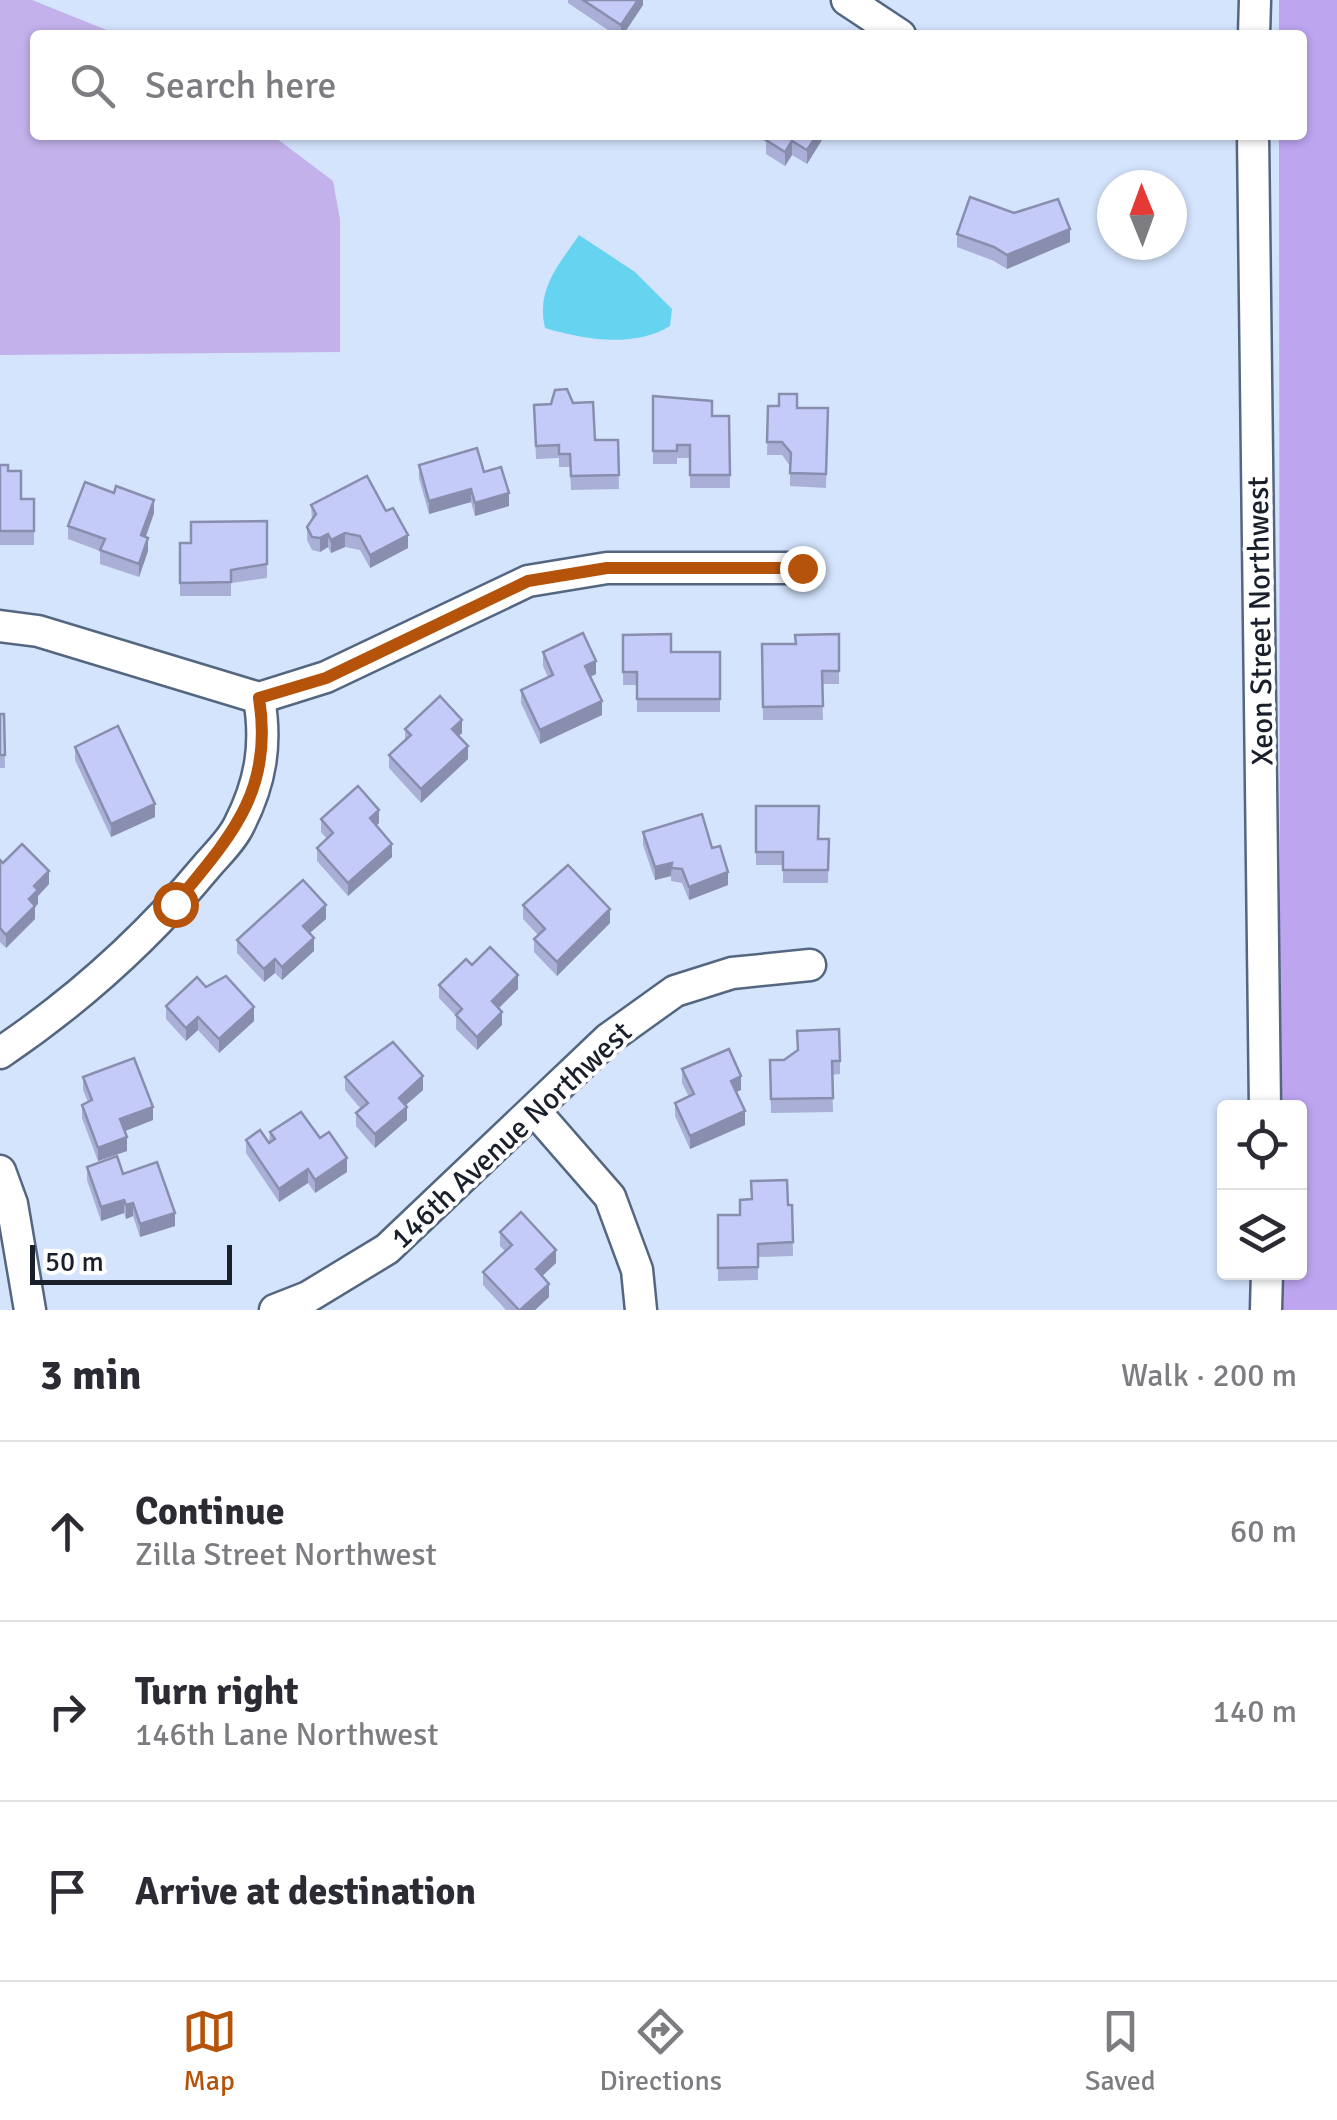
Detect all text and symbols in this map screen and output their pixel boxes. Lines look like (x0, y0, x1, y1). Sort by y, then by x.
search box (30, 30, 1307, 140)
icon: search (65, 58, 120, 113)
text: Search here (145, 62, 337, 109)
north arrow (1097, 170, 1187, 260)
street label: Xeon Street Northwest (1239, 476, 1282, 766)
route end (780, 546, 826, 592)
route start (153, 882, 199, 928)
street label: 146th Avenue Northwest (383, 1014, 640, 1257)
map controls (1217, 1100, 1307, 1280)
button: locate (1217, 1100, 1307, 1190)
button: layers (1217, 1190, 1307, 1280)
scale bar (30, 1240, 232, 1284)
text: 50 m (45, 1245, 104, 1279)
text: 3 min (40, 1350, 141, 1401)
text: Walk · 200 m (1121, 1356, 1297, 1395)
text: Continue (135, 1488, 285, 1535)
icon: ahead (40, 1504, 95, 1559)
text: 60 m (1230, 1512, 1297, 1551)
text: Zilla Street Northwest (135, 1535, 437, 1574)
text: Turn right (135, 1668, 299, 1715)
icon: right (40, 1684, 95, 1739)
text: 140 m (1213, 1692, 1297, 1731)
text: 146th Lane Northwest (135, 1715, 439, 1754)
icon: arrive (40, 1864, 95, 1919)
text: Arrive at destination (135, 1868, 476, 1915)
tab: Map (182, 2004, 237, 2098)
tab: Directions (600, 2004, 722, 2098)
tab: Saved (1085, 2004, 1155, 2098)

